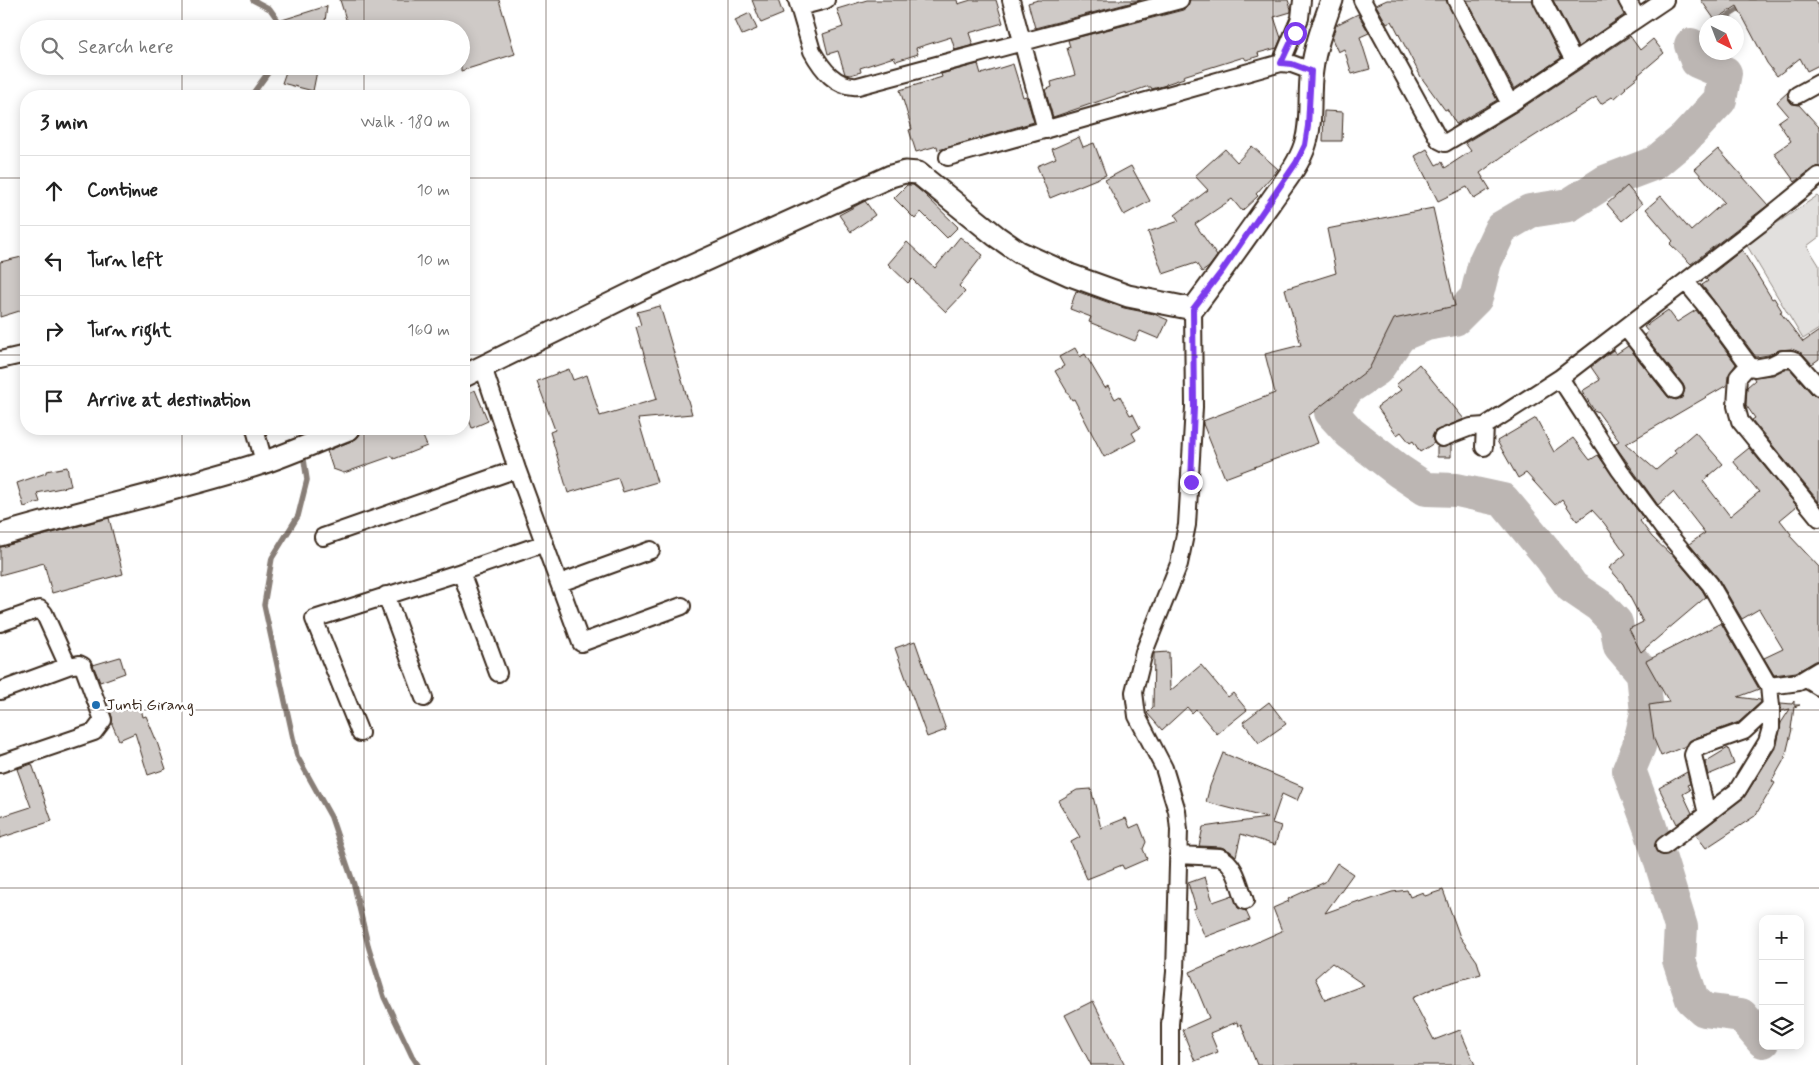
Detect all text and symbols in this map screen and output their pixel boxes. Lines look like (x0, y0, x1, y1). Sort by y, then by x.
north arrow (1699, 15, 1744, 60)
search box (20, 20, 470, 75)
route start (1284, 22, 1307, 45)
icon: search (38, 34, 66, 62)
text: Search here (78, 35, 174, 60)
text: 3 min (40, 109, 88, 137)
text: Walk · 180 m (361, 112, 450, 133)
icon: ahead (40, 177, 68, 205)
text: Continue (87, 178, 158, 203)
text: 10 m (417, 180, 450, 201)
icon: left (40, 247, 68, 275)
text: Turn left (87, 248, 163, 273)
text: 10 m (417, 250, 450, 271)
icon: right (40, 317, 68, 345)
text: Turn right (87, 318, 171, 343)
text: 160 m (407, 320, 450, 341)
icon: arrive (40, 387, 68, 415)
text: Arrive at destination (87, 388, 251, 413)
route end (1180, 471, 1203, 494)
place label: Junti Girang (106, 695, 194, 716)
marker: Junti Girang (90, 699, 102, 711)
map controls (1759, 915, 1804, 1050)
button: + (1759, 915, 1804, 960)
button: − (1759, 960, 1804, 1005)
button: layers (1759, 1005, 1804, 1050)

